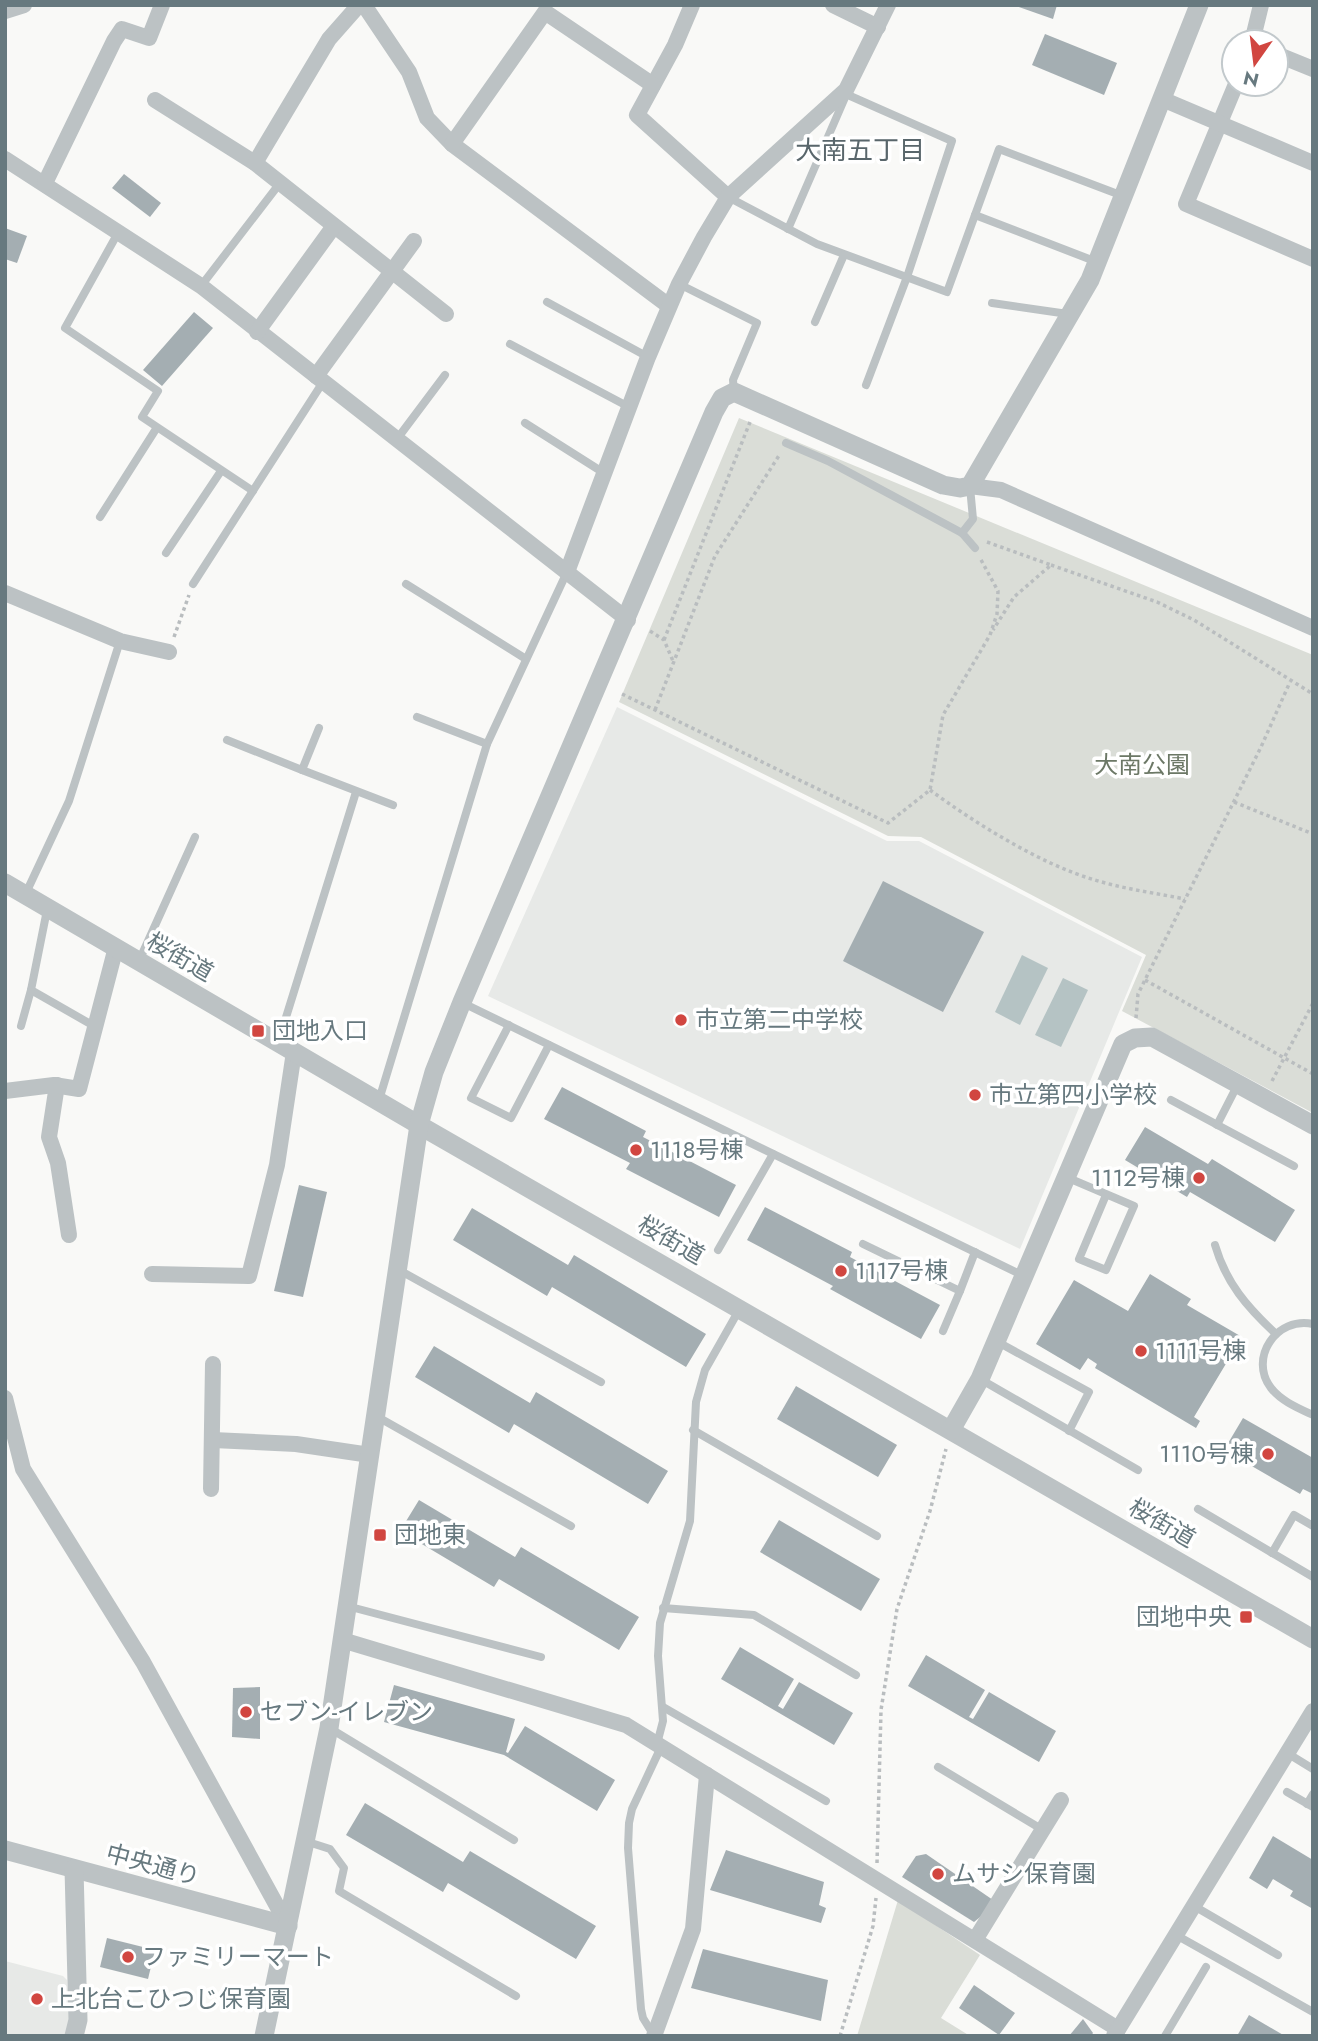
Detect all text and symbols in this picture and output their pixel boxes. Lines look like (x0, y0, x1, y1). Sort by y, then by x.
north arrow (1220, 28, 1290, 98)
text: N (1240, 64, 1262, 94)
district label: 大南五丁目 (795, 131, 925, 169)
park label: 大南公園 (1094, 747, 1190, 782)
street label: 桜街道 (140, 923, 220, 990)
place label: 市立第二中学校 (695, 1002, 863, 1037)
marker: 市立第二中学校 (673, 1012, 689, 1028)
place label: 団地入口 (272, 1013, 368, 1048)
marker: 団地入口 (250, 1023, 266, 1039)
place label: 市立第四小学校 (989, 1077, 1157, 1112)
marker: 市立第四小学校 (967, 1087, 983, 1103)
place label: 1118号棟 (650, 1132, 744, 1167)
marker: 1118号棟 (628, 1142, 644, 1158)
place label: 1112号棟 (1091, 1160, 1185, 1195)
marker: 1112号棟 (1191, 1170, 1207, 1186)
street label: 桜街道 (631, 1206, 711, 1273)
place label: 1117号棟 (855, 1253, 948, 1288)
marker: 1117号棟 (833, 1263, 849, 1279)
place label: 1111号棟 (1155, 1333, 1246, 1368)
marker: 1111号棟 (1133, 1343, 1149, 1359)
place label: 1110号棟 (1159, 1436, 1254, 1471)
marker: 1110号棟 (1260, 1446, 1276, 1462)
street label: 桜街道 (1122, 1489, 1202, 1556)
place label: 団地東 (394, 1517, 466, 1552)
marker: 団地東 (372, 1527, 388, 1543)
place label: 団地中央 (1136, 1599, 1232, 1634)
marker: 団地中央 (1238, 1609, 1254, 1625)
place label: セブン-イレブン (260, 1694, 433, 1729)
marker: セブン-イレブン (238, 1704, 254, 1720)
street label: 中央通り (102, 1835, 204, 1894)
place label: ムサシ保育園 (952, 1856, 1096, 1891)
marker: ムサシ保育園 (930, 1866, 946, 1882)
place label: ファミリーマート (142, 1939, 334, 1974)
marker: ファミリーマート (120, 1949, 136, 1965)
place label: 上北台こひつじ保育園 (51, 1981, 291, 2016)
marker: 上北台こひつじ保育園 (29, 1991, 45, 2007)

